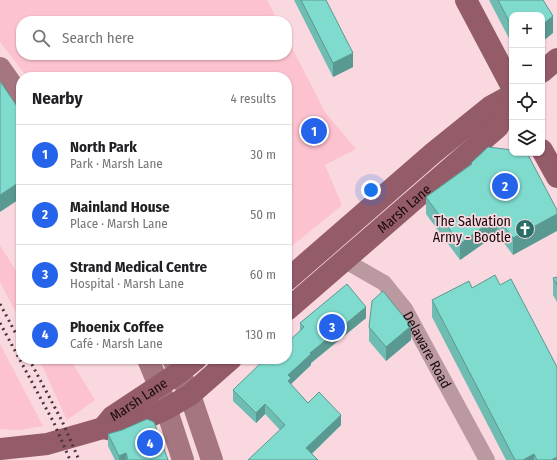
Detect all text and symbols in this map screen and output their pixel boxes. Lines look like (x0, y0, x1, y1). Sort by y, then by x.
map controls (509, 12, 545, 156)
button: + (509, 12, 545, 48)
search box (16, 16, 292, 60)
icon: search (30, 27, 52, 49)
text: Search here (62, 29, 134, 47)
button: − (509, 48, 545, 84)
button: locate (509, 84, 545, 120)
text: Nearby (32, 88, 83, 109)
text: 4 results (230, 91, 276, 106)
pin: 1 (301, 116, 327, 146)
button: layers (509, 120, 545, 156)
text: North Park (70, 138, 137, 156)
text: 1 (42, 147, 48, 162)
text: 30 m (250, 147, 276, 162)
text: Park · Marsh Lane (70, 156, 163, 171)
pin: 2 (492, 171, 518, 201)
your location (361, 180, 381, 200)
street label: Marsh Lane (374, 181, 435, 237)
text: Mainland House (70, 198, 170, 216)
text: 2 (42, 207, 48, 222)
text: 50 m (250, 207, 276, 222)
place label: The Salvation Army - Bootle (433, 213, 511, 246)
text: Place · Marsh Lane (70, 216, 168, 231)
church icon: The Salvation Army - Bootle (514, 218, 536, 240)
text: Strand Medical Centre (70, 258, 207, 276)
text: 3 (42, 267, 48, 282)
text: 60 m (250, 267, 276, 282)
text: Hospital · Marsh Lane (70, 276, 184, 291)
street label: Delaware Road (399, 309, 455, 392)
pin: 3 (319, 312, 345, 342)
text: Phoenix Coffee (70, 318, 164, 336)
text: 4 (42, 327, 48, 342)
text: 130 m (245, 327, 276, 342)
text: Café · Marsh Lane (70, 336, 163, 351)
street label: Marsh Lane (107, 375, 171, 425)
pin: 4 (137, 428, 163, 458)

